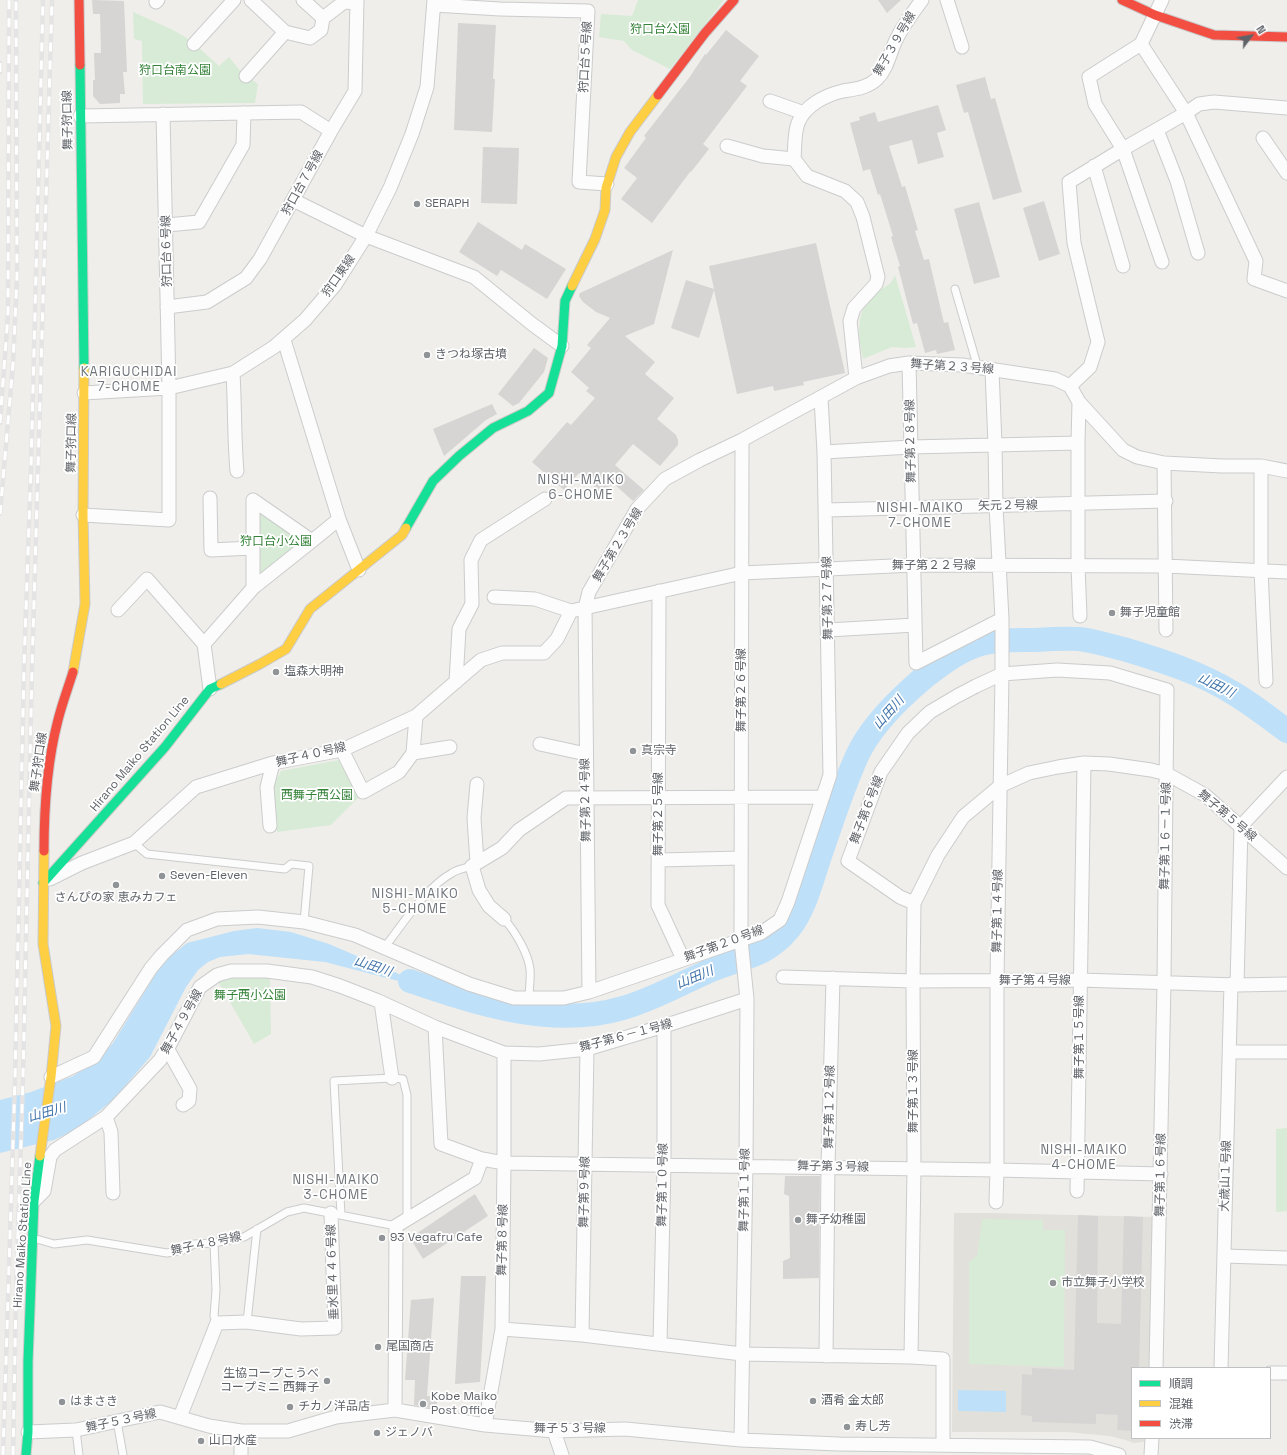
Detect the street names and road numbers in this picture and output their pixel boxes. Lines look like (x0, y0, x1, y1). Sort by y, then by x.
street label: 舞子３９号線 (871, 9, 919, 79)
street label: 狩口台５号線 (577, 21, 595, 93)
street label: 舞子狩口線 (60, 90, 76, 150)
street label: 狩口台７号線 (279, 148, 327, 218)
street label: 狩口台６号線 (159, 215, 175, 287)
street label: 狩口東線 (319, 252, 359, 300)
street label: 舞子第２３号線 (910, 357, 994, 377)
street label: 舞子第２８号線 (903, 399, 919, 483)
street label: 舞子狩口線 (64, 413, 80, 473)
street label: 矢元２号線 (978, 498, 1038, 514)
street label: 舞子第２３号線 (590, 505, 646, 585)
street label: 舞子第２７号線 (820, 556, 836, 640)
street label: 舞子第２２号線 (892, 559, 976, 573)
street label: 舞子第２６号線 (735, 648, 749, 732)
street label: Hirano Maiko Station Line (87, 693, 193, 815)
street label: 舞子狩口線 (28, 731, 50, 793)
street label: 舞子４０号線 (274, 740, 348, 770)
street label: 舞子第２４号線 (578, 758, 594, 842)
street label: 舞子第２５号線 (652, 772, 666, 856)
street label: 舞子第６号線 (847, 774, 887, 846)
street label: 舞子第１６－１号線 (1158, 782, 1174, 890)
street label: 舞子第５号線 (1195, 787, 1259, 845)
street label: 舞子第１４号線 (990, 869, 1006, 953)
street label: 舞子第２０号線 (682, 923, 766, 965)
street label: 舞子第４号線 (999, 974, 1071, 988)
street label: 舞子４９号線 (158, 987, 206, 1057)
street label: 舞子第１５号線 (1073, 995, 1087, 1079)
street label: 舞子第６－１号線 (578, 1017, 674, 1055)
street label: 舞子第１３号線 (907, 1049, 921, 1133)
street label: 舞子第１２号線 (822, 1065, 838, 1149)
street label: 舞子第１６号線 (1153, 1133, 1169, 1217)
street label: 大歳山１号線 (1218, 1140, 1234, 1212)
street label: 舞子第１０号線 (655, 1143, 671, 1227)
street label: 舞子第１１号線 (737, 1148, 753, 1232)
street label: 舞子第９号線 (577, 1156, 593, 1228)
street label: 舞子第３号線 (797, 1159, 869, 1175)
street label: Hirano Maiko Station Line (11, 1161, 35, 1309)
street label: 舞子第８号線 (495, 1204, 511, 1276)
street label: 垂水里４４６号線 (324, 1224, 342, 1320)
street label: 舞子４８号線 (169, 1229, 243, 1259)
street label: 舞子５３号線 (84, 1406, 158, 1436)
street label: 舞子５３号線 (534, 1422, 606, 1436)

